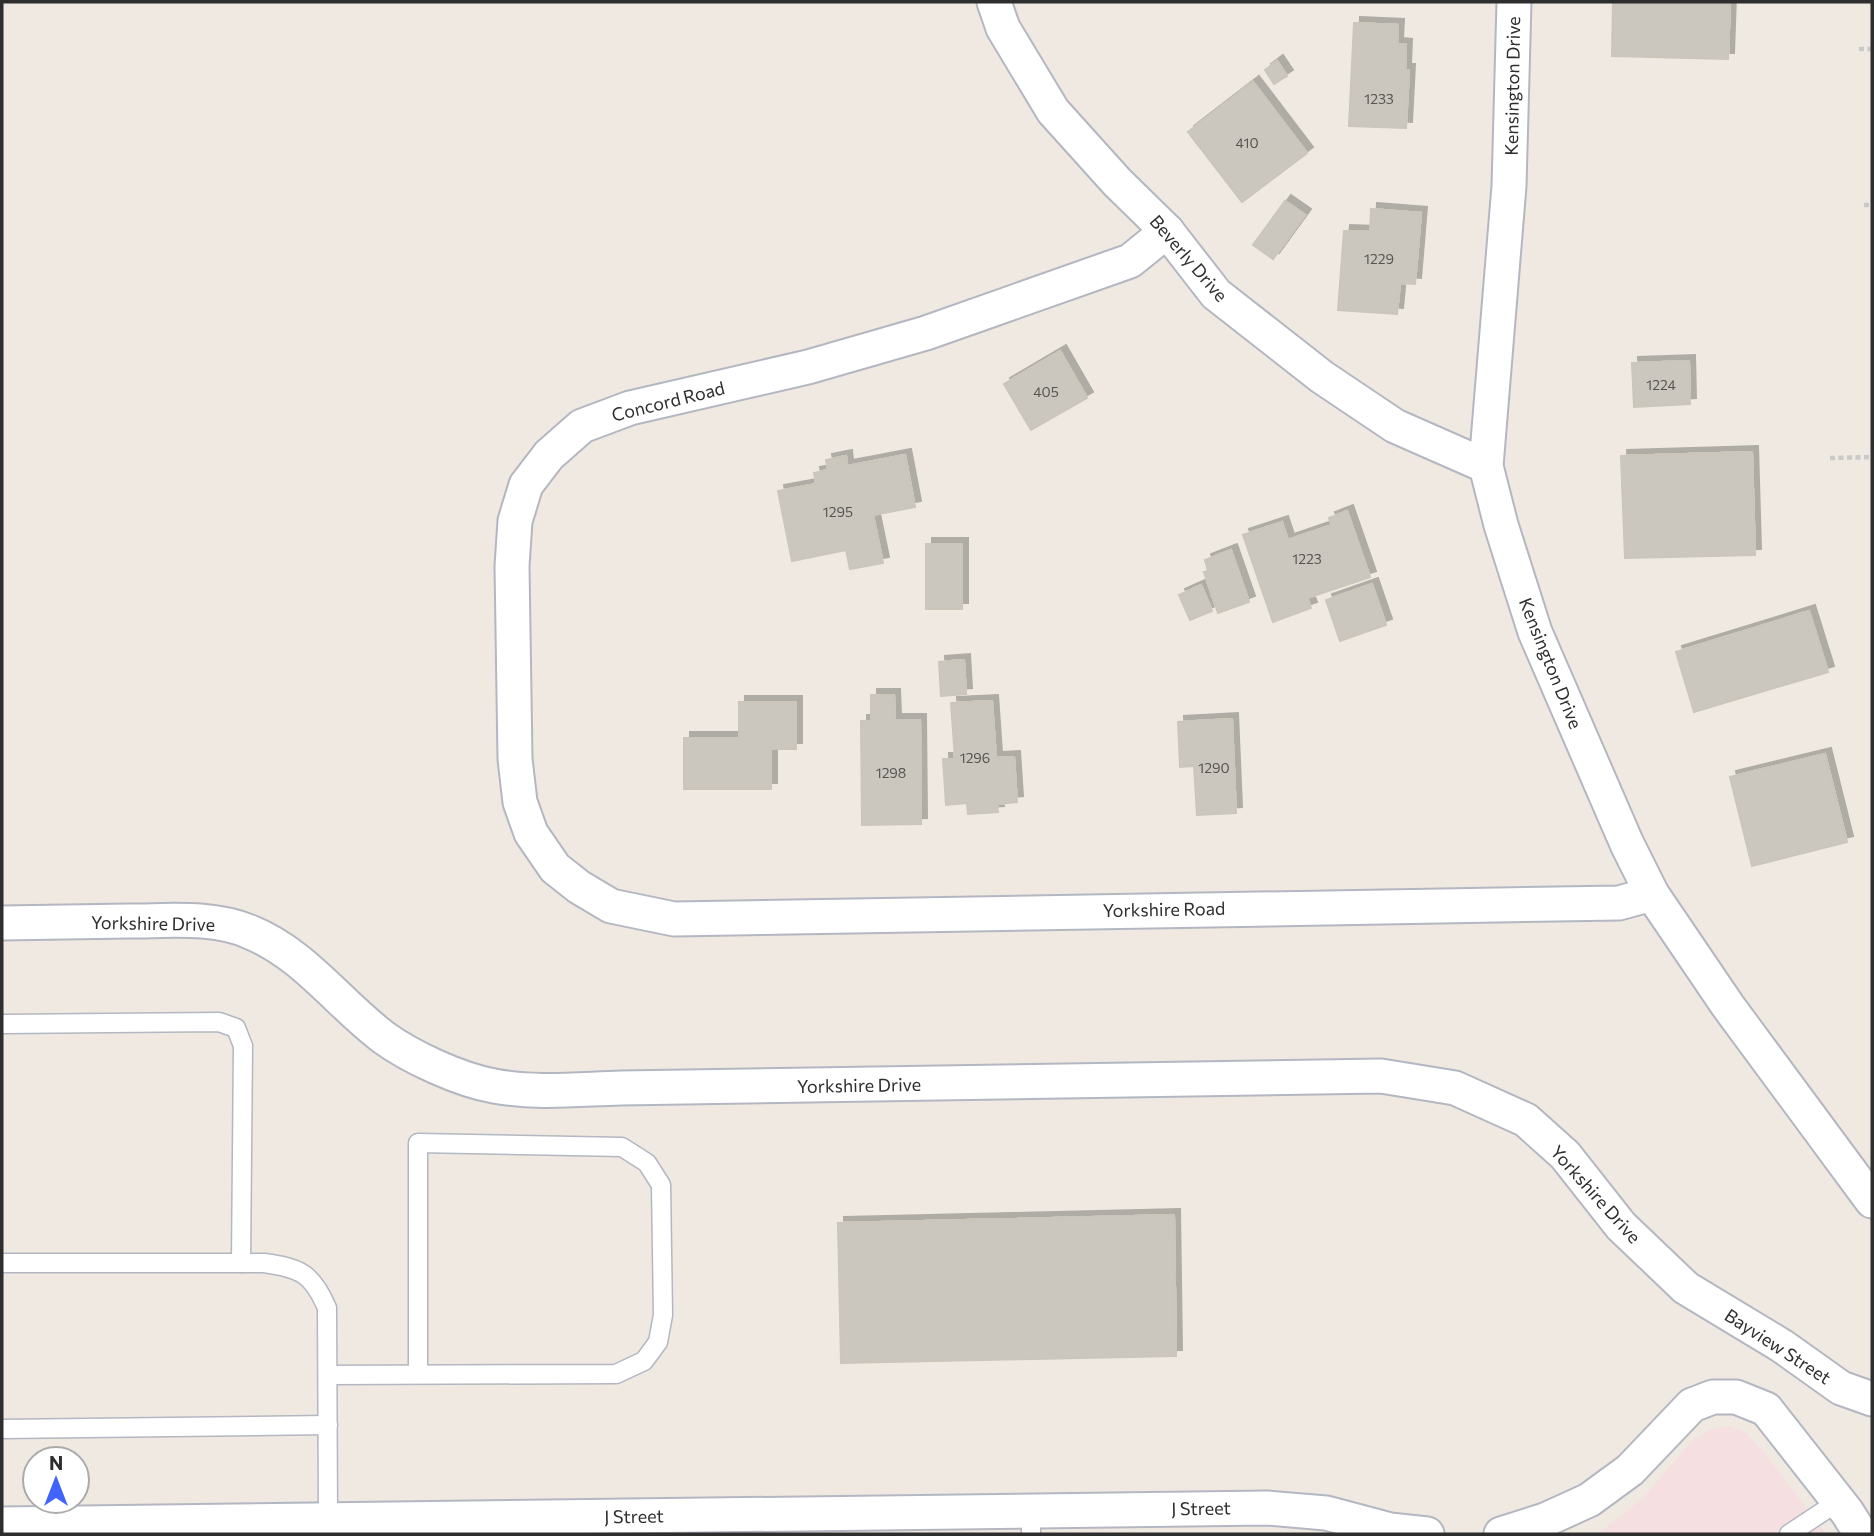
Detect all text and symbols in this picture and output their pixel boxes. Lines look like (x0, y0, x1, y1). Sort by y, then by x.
street label: Kensington Drive (1500, 16, 1524, 156)
house number: 1233 (1364, 90, 1394, 107)
house number: 410 (1235, 134, 1259, 151)
street label: Beverly Drive (1145, 210, 1233, 306)
house number: 1229 (1364, 250, 1394, 267)
street label: Concord Road (609, 376, 727, 426)
house number: 1224 (1646, 376, 1676, 393)
house number: 405 (1033, 383, 1059, 400)
house number: 1295 (823, 503, 853, 520)
house number: 1223 (1292, 550, 1322, 567)
street label: Kensington Drive (1515, 594, 1587, 732)
house number: 1296 (960, 749, 990, 766)
house number: 1290 (1198, 759, 1230, 776)
house number: 1298 (876, 764, 906, 781)
street label: Yorkshire Road (1102, 897, 1226, 921)
street label: Yorkshire Drive (91, 911, 215, 935)
street label: Yorkshire Drive (797, 1073, 921, 1097)
street label: Yorkshire Drive (1546, 1140, 1646, 1248)
street label: Bayview Street (1721, 1304, 1835, 1388)
north arrow (21, 1445, 91, 1515)
text: N (49, 1451, 63, 1474)
street label: J Street (1171, 1496, 1231, 1520)
street label: J Street (604, 1504, 664, 1528)

